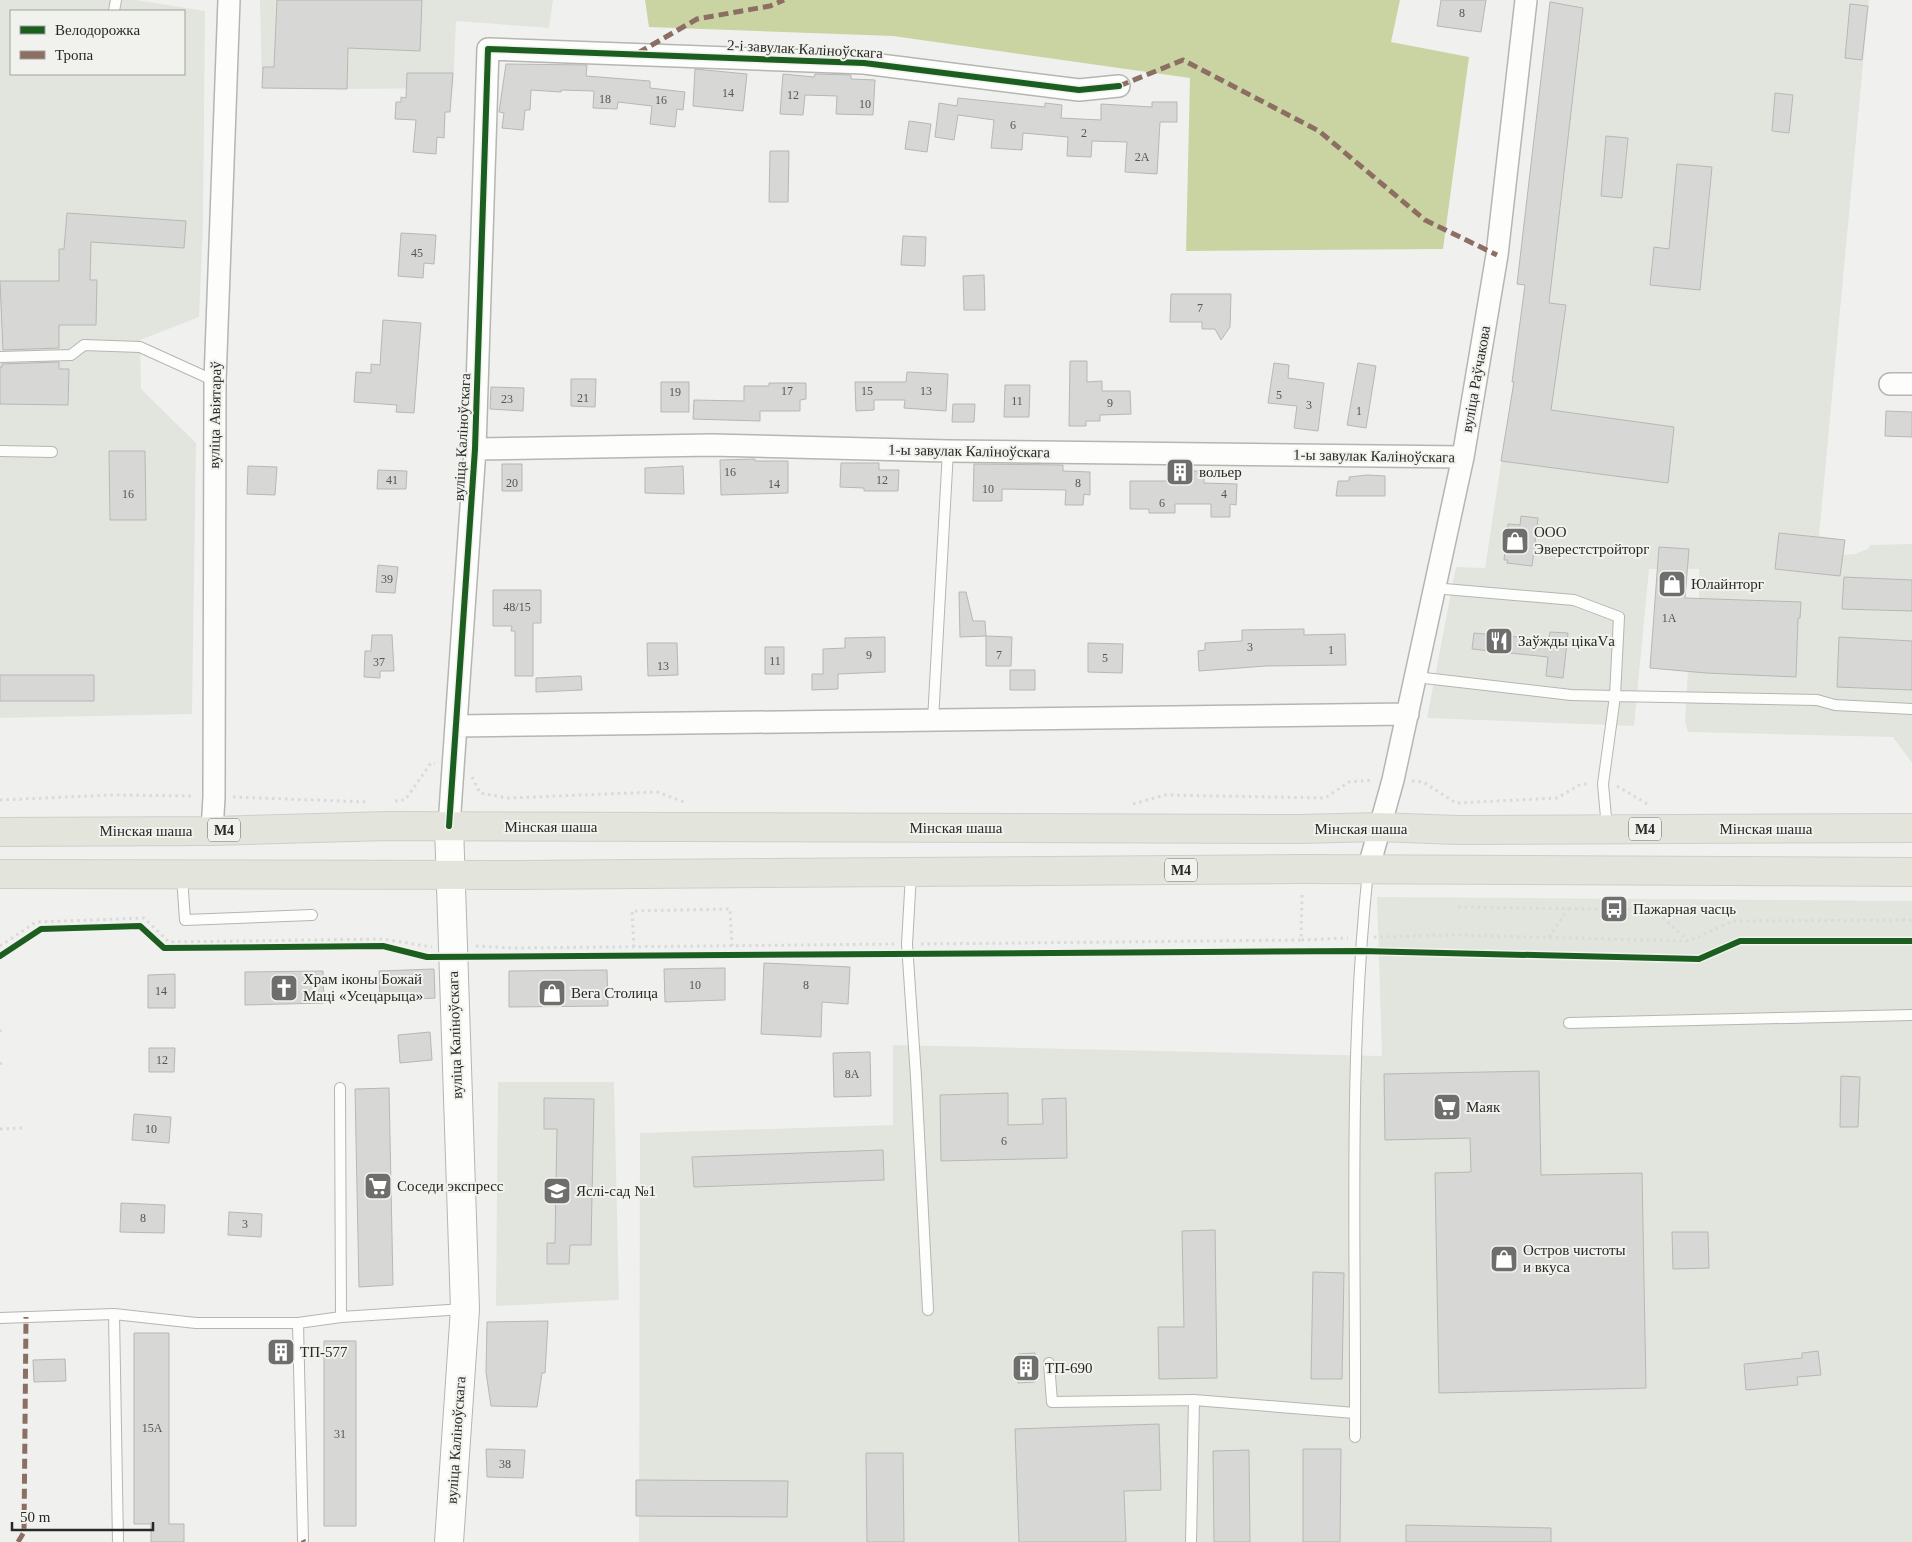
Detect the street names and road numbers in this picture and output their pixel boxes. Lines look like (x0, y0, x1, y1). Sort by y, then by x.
street label: 2-і завулак Каліноўскага (727, 37, 884, 61)
street label: вуліца Раўчакова (1459, 324, 1493, 433)
street label: вуліца Авіятараў (206, 361, 224, 469)
street label: вуліца Каліноўскага (451, 372, 473, 501)
street label: 1-ы завулак Каліноўскага (888, 442, 1050, 460)
street label: 1-ы завулак Каліноўскага (1293, 447, 1455, 465)
road number: М4 (208, 818, 240, 842)
road number: М4 (1629, 818, 1661, 841)
street label: Мінская шаша (505, 819, 598, 835)
street label: Мінская шаша (910, 820, 1003, 836)
street label: Мінская шаша (1315, 821, 1408, 837)
street label: Мінская шаша (1720, 821, 1813, 837)
street label: Мінская шаша (100, 823, 193, 839)
road number: М4 (1165, 858, 1197, 882)
street label: вуліца Каліноўскага (445, 970, 465, 1099)
street label: вуліца Каліноўскага (444, 1375, 468, 1504)

